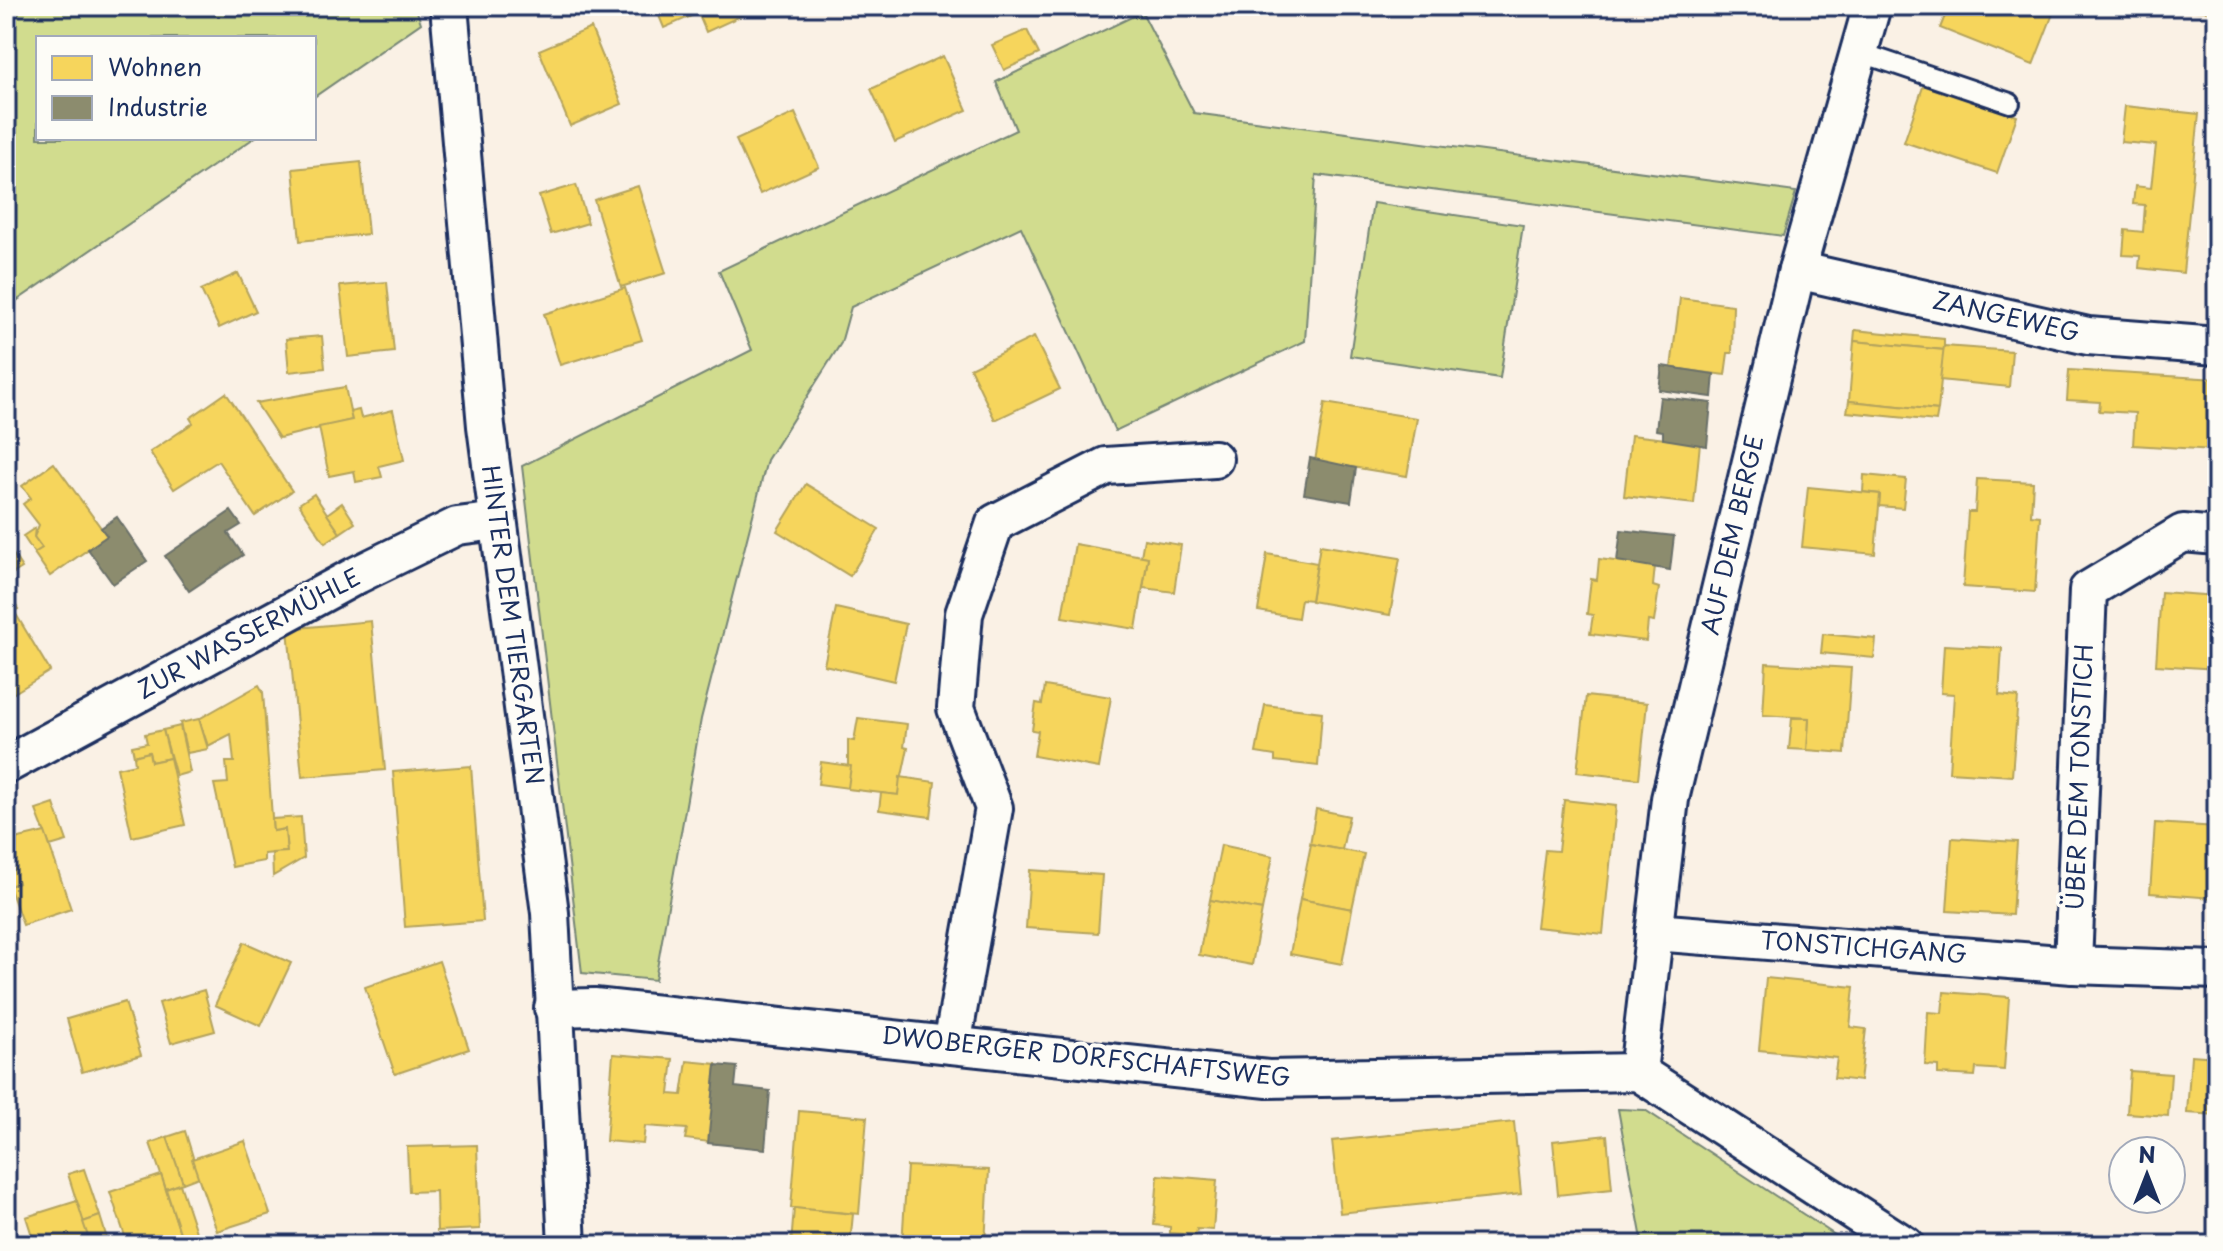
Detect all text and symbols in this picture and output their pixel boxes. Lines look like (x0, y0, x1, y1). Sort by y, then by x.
legend (36, 36, 316, 140)
text: Wohnen (108, 48, 202, 84)
text: Industrie (108, 88, 208, 124)
street label: ZANGEWEG (1930, 281, 2083, 349)
street label: AUF DEM BERGE (1691, 431, 1772, 638)
street label: HINTER DEM TIERGARTEN (474, 463, 554, 787)
street label: ZUR WASSERMÜHLE (130, 558, 366, 706)
street label: ÜBER DEM TONSTICH (2055, 643, 2101, 911)
street label: TONSTICHGANG (1759, 921, 1969, 971)
street label: DWOBERGER DORFSCHAFTSWEG (880, 1016, 1292, 1094)
north arrow (2107, 1135, 2187, 1215)
text: N (2138, 1137, 2156, 1170)

